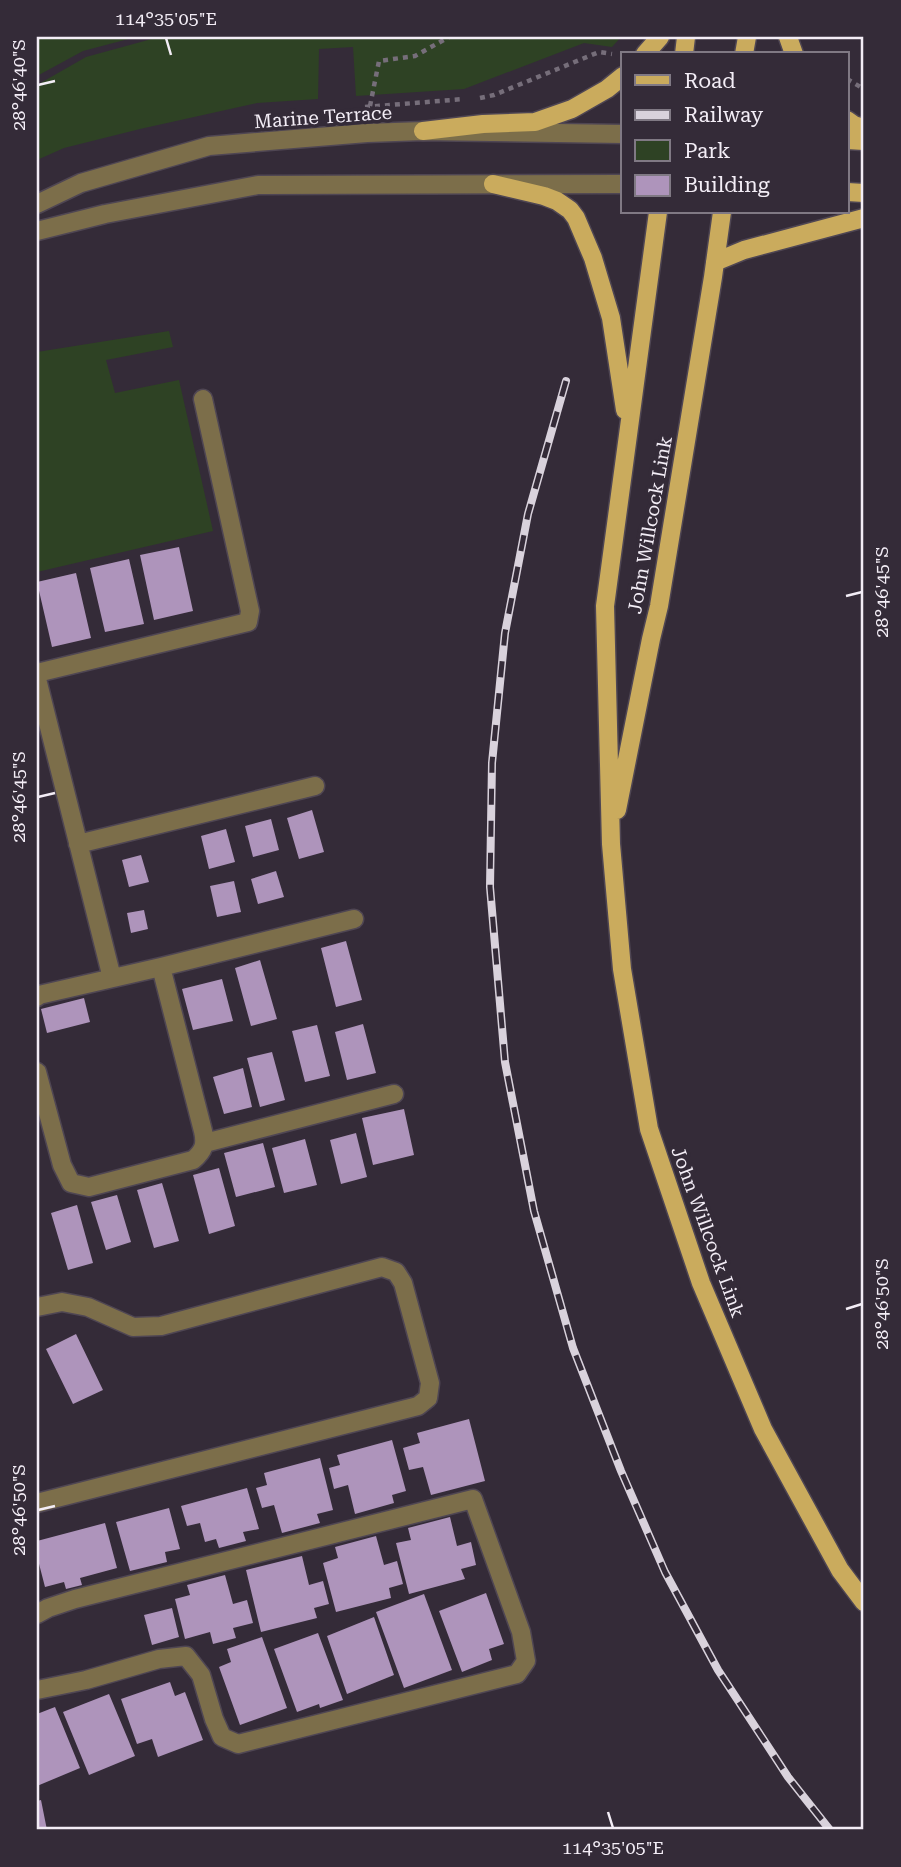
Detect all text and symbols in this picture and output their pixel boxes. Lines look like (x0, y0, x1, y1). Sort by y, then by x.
text: 114°35'05"E (115, 8, 217, 29)
text: 28°46'40"S (8, 39, 29, 131)
legend (621, 52, 848, 214)
text: Road (684, 69, 736, 93)
street label: Marine Terrace (253, 101, 393, 133)
text: Railway (684, 103, 764, 127)
text: Park (684, 139, 730, 163)
text: Building (684, 173, 770, 197)
street label: John Willcock Link (623, 434, 677, 616)
text: 28°46'45"S (871, 546, 892, 638)
text: 28°46'45"S (8, 751, 29, 843)
street label: John Willcock Link (666, 1143, 750, 1321)
text: 28°46'50"S (871, 1258, 892, 1350)
text: 28°46'50"S (8, 1464, 29, 1556)
text: 114°35'05"E (562, 1837, 664, 1858)

